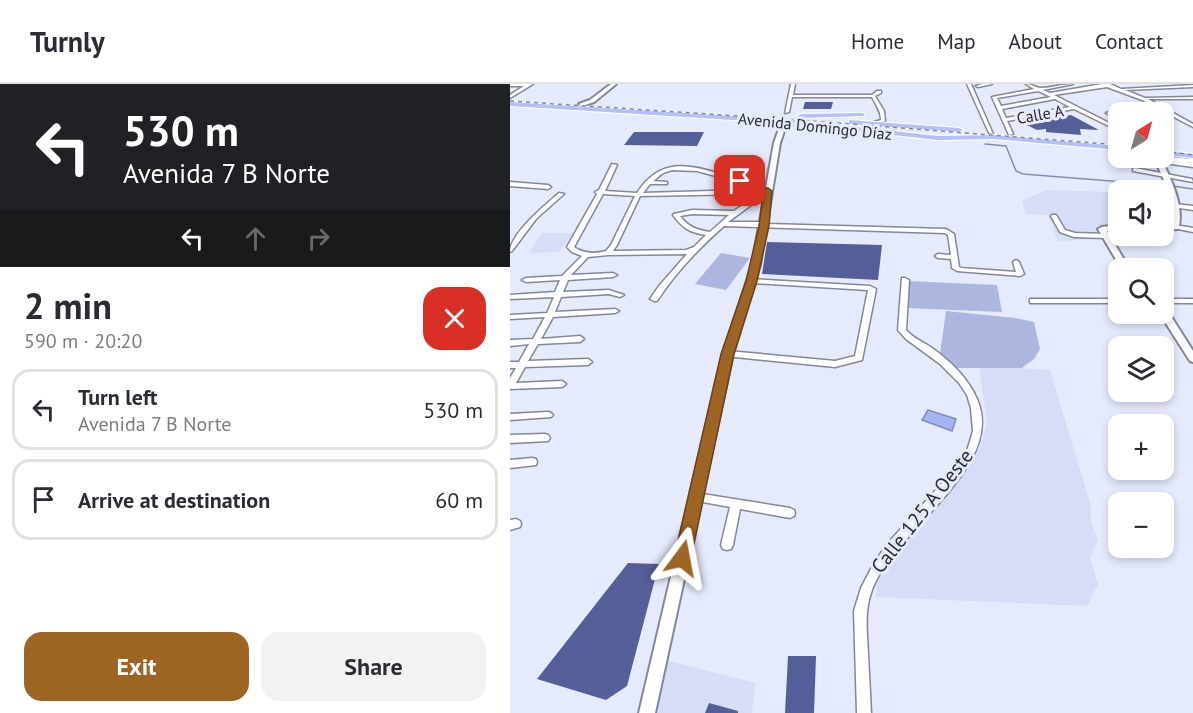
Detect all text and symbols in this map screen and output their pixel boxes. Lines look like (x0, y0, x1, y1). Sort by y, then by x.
text: Turnly (30, 23, 105, 60)
text: Home (851, 28, 904, 55)
text: Map (937, 28, 976, 55)
text: About (1009, 28, 1062, 55)
text: Contact (1095, 28, 1163, 55)
street label: Calle A (1015, 100, 1066, 128)
north arrow (1108, 102, 1174, 168)
map controls (1108, 102, 1174, 558)
text: 530 m (123, 103, 239, 158)
icon: left (24, 108, 102, 186)
street label: Avenida Domingo Díaz (737, 108, 893, 144)
pin (714, 155, 765, 206)
text: Avenida 7 B Norte (123, 156, 330, 190)
icon: arrive (723, 164, 756, 197)
button: sound (1108, 180, 1174, 246)
icon: left (176, 222, 209, 255)
icon: ahead (239, 222, 272, 255)
icon: right (302, 222, 335, 255)
button: search (1108, 258, 1174, 324)
text: 2 min (24, 282, 112, 329)
button: close (423, 287, 486, 350)
text: 590 m · 20:20 (24, 328, 142, 354)
button: layers (1108, 336, 1174, 402)
text: Turn left (78, 383, 158, 411)
icon: left (27, 393, 60, 426)
text: 530 m (423, 396, 483, 424)
text: Avenida 7 B Norte (78, 411, 231, 437)
button: + (1108, 414, 1174, 480)
street label: Calle 125 A Oeste (865, 444, 979, 578)
icon: arrive (27, 483, 60, 516)
text: Arrive at destination (78, 486, 270, 514)
text: 60 m (435, 486, 483, 514)
button: − (1108, 492, 1174, 558)
position arrow (650, 526, 714, 590)
button: Exit (24, 632, 249, 701)
button: Share (261, 632, 486, 701)

